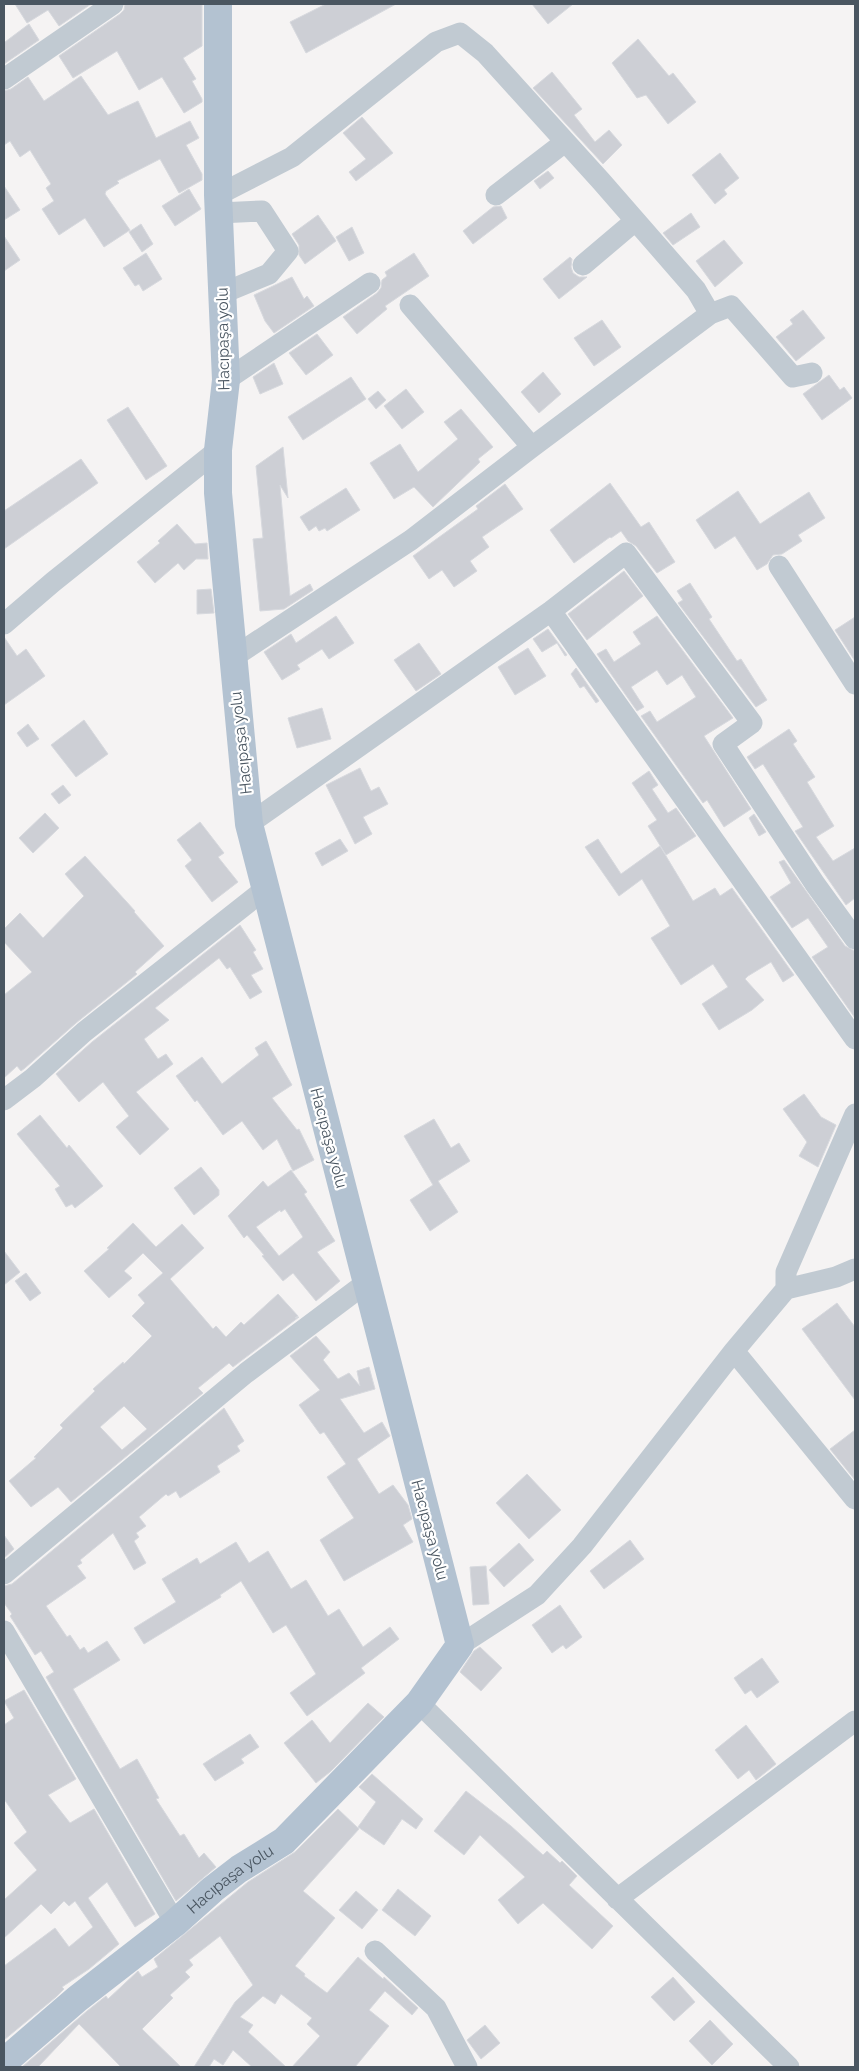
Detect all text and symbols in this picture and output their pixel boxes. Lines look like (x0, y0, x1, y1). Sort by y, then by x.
street label: Hacıpaşa yolu (213, 287, 233, 391)
street label: Hacıpaşa yolu (226, 691, 256, 795)
street label: Hacıpaşa yolu (306, 1086, 352, 1190)
street label: Hacıpaşa yolu (407, 1478, 453, 1582)
street label: Hacıpaşa yolu (183, 1841, 277, 1917)

